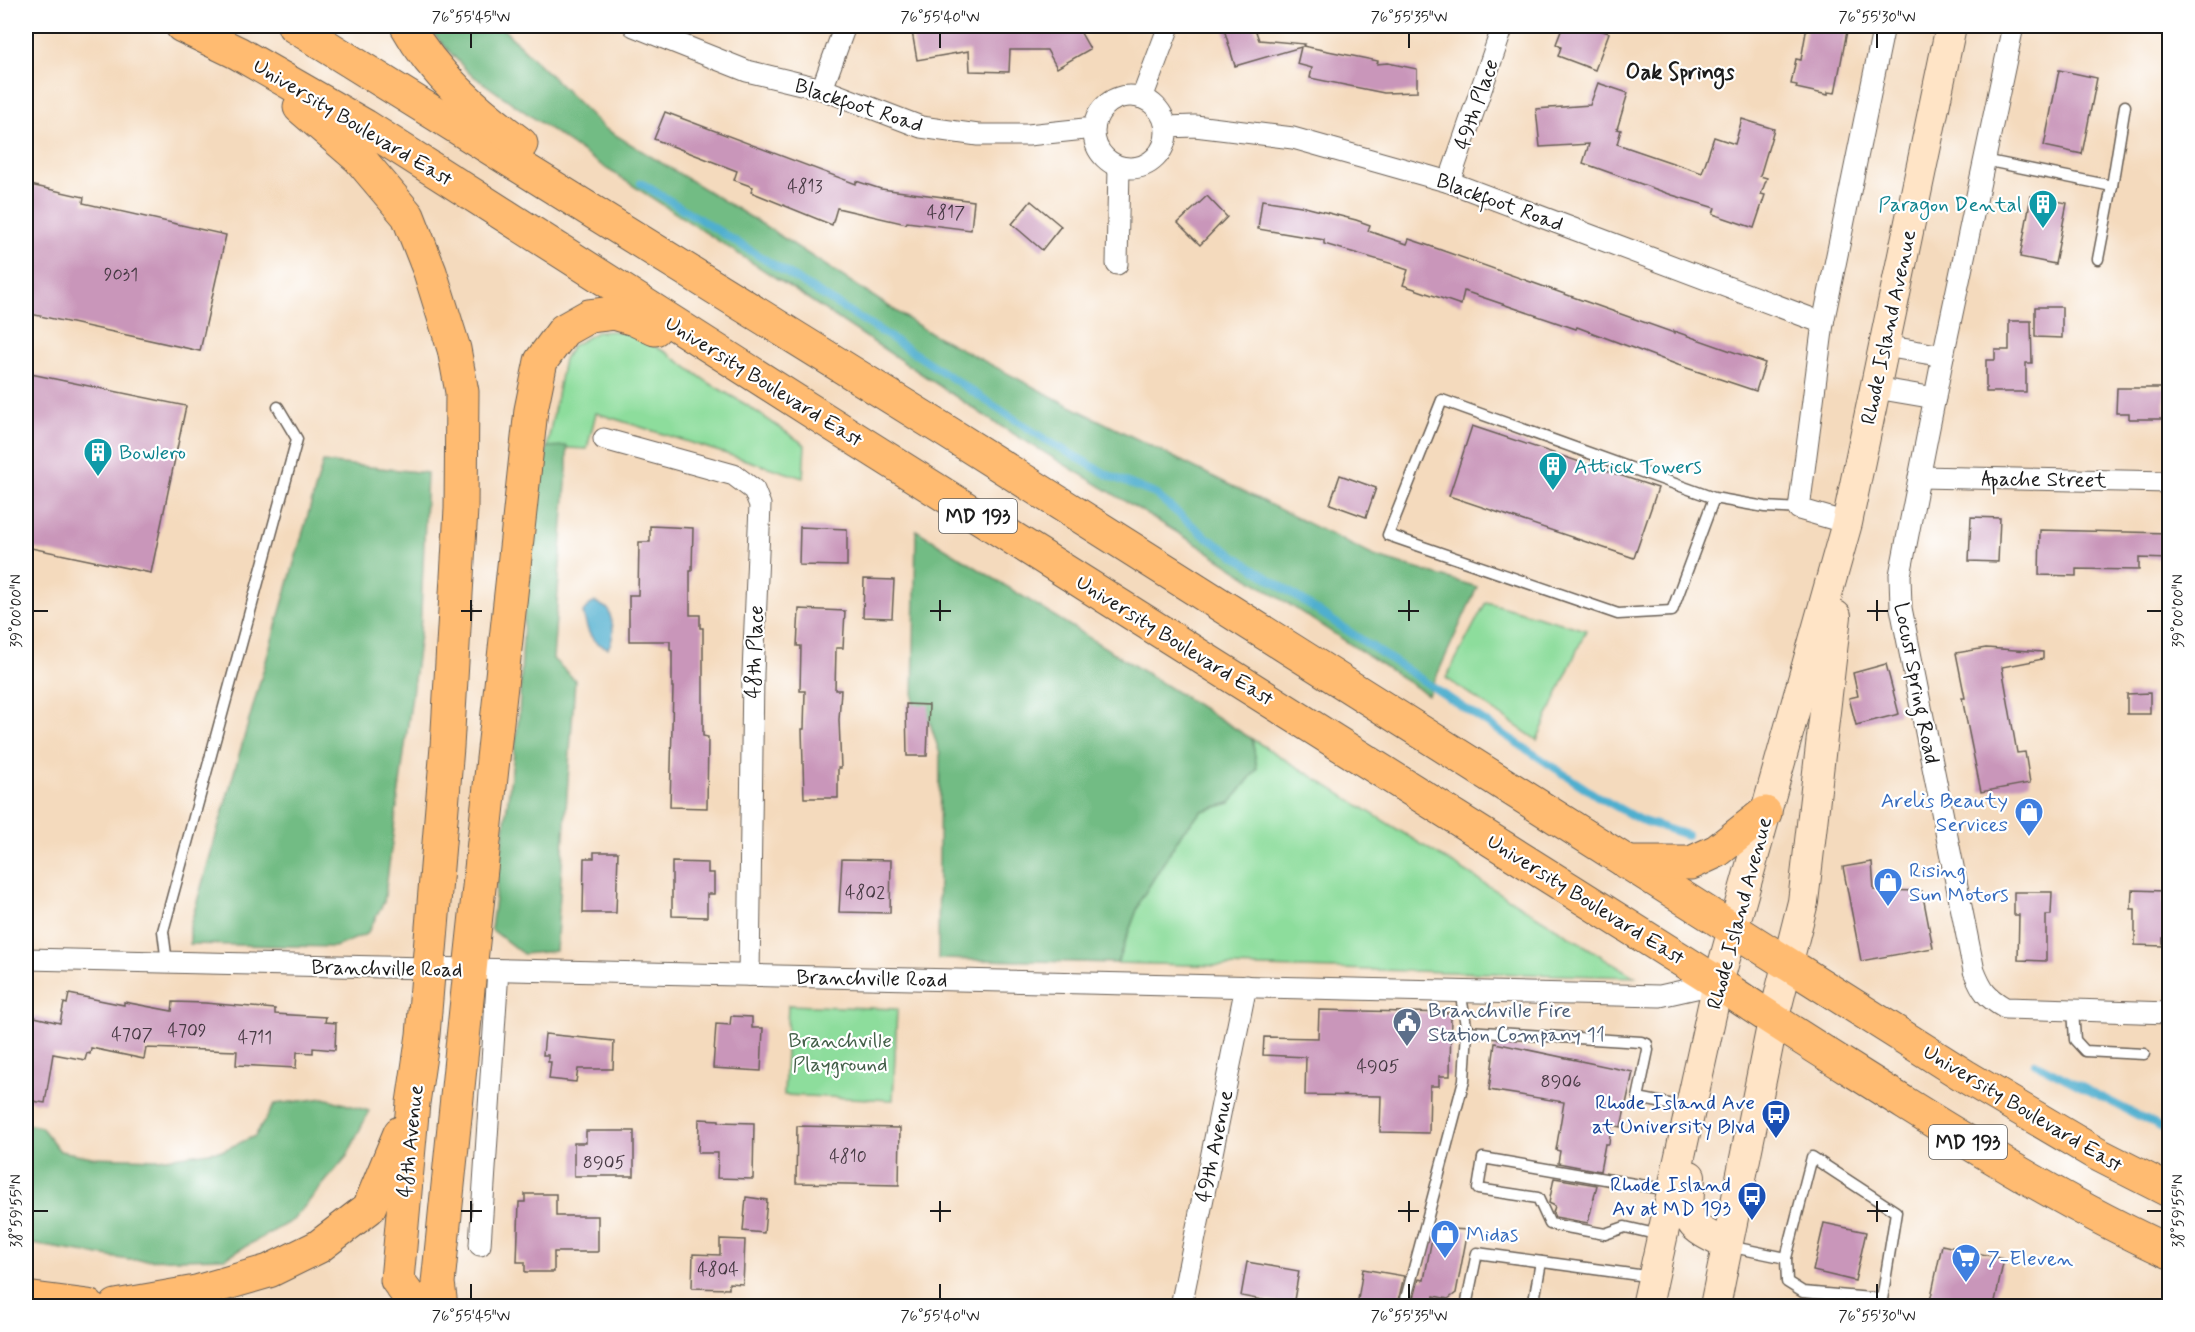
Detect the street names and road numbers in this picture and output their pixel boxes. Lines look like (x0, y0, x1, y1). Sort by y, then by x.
street label: University Boulevard East (248, 52, 458, 194)
street label: 49th Place (1448, 55, 1506, 153)
street label: Blackfoot Road (790, 72, 926, 142)
street label: Blackfoot Road (1432, 167, 1567, 241)
street label: Rhode Island Avenue (1855, 227, 1923, 427)
street label: University Boulevard East (659, 310, 868, 454)
street label: Apache Street (1981, 465, 2108, 496)
road number: MD 193 (939, 499, 1017, 533)
street label: University Boulevard East (1070, 569, 1279, 713)
street label: Locust Spring Road (1885, 600, 1945, 767)
street label: 48th Place (739, 605, 771, 699)
street label: Rhode Island Avenue (1701, 814, 1779, 1013)
street label: University Boulevard East (1481, 828, 1690, 972)
street label: Branchville Road (311, 954, 463, 984)
street label: Branchville Road (796, 964, 948, 994)
street label: University Boulevard East (1918, 1038, 2128, 1180)
street label: 48th Avenue (391, 1083, 431, 1199)
street label: 49th Avenue (1189, 1088, 1241, 1205)
road number: MD 193 (1929, 1125, 2007, 1159)

